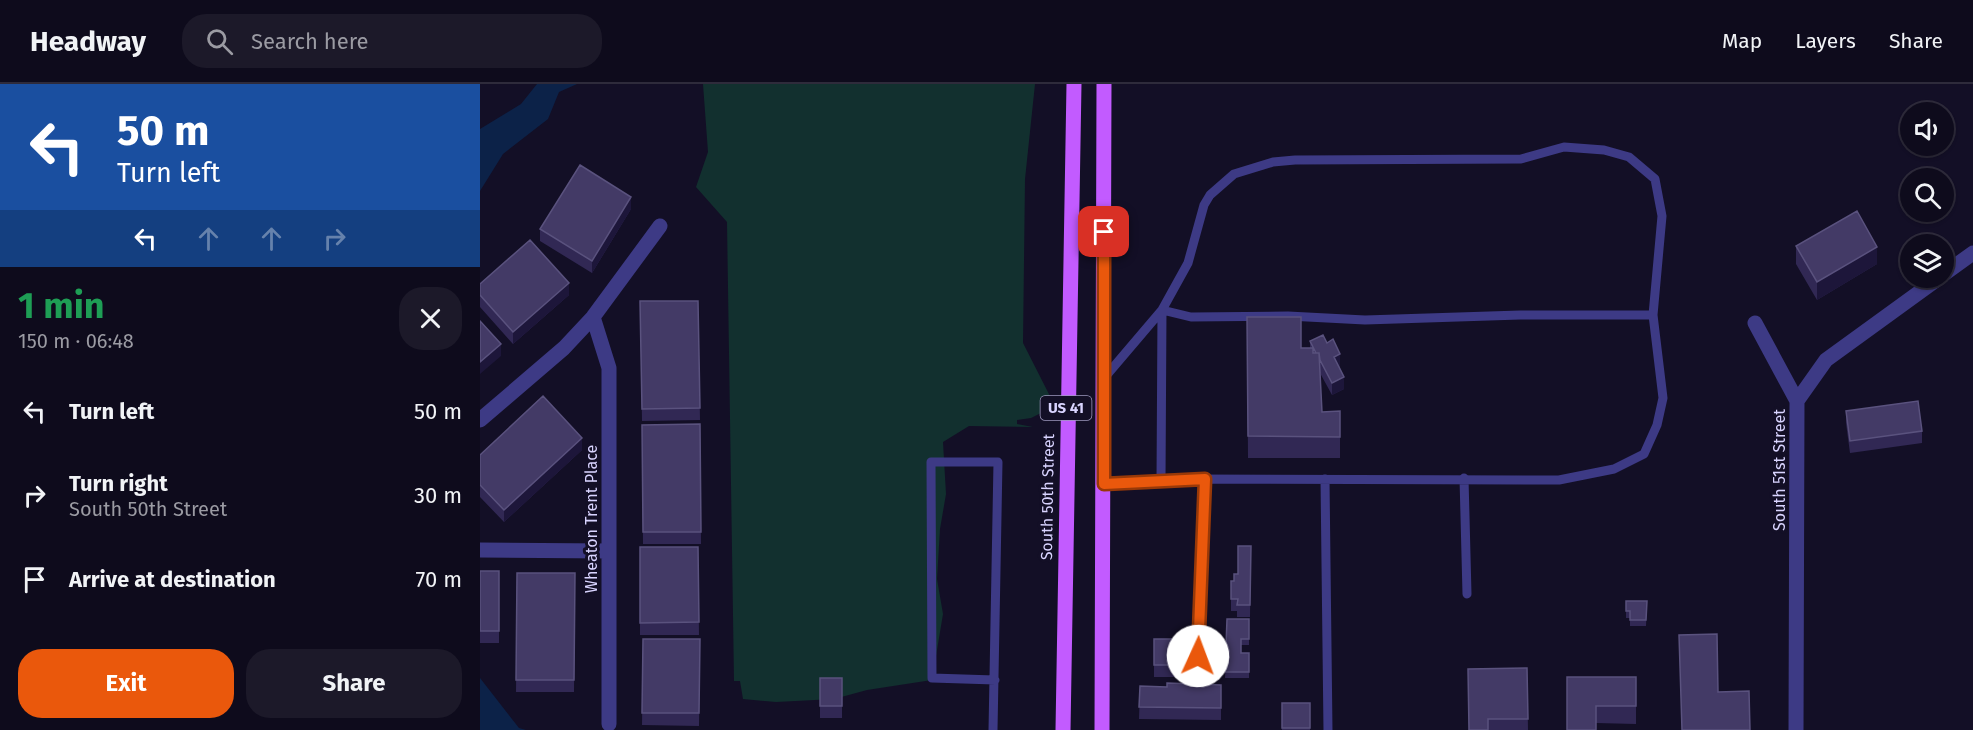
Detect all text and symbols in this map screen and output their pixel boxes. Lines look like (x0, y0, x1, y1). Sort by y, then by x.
search box (182, 14, 602, 68)
text: Headway (30, 25, 146, 58)
icon: search (203, 25, 236, 58)
text: Search here (251, 28, 369, 55)
text: Map (1722, 28, 1762, 54)
text: Layers (1795, 28, 1856, 54)
text: Share (1889, 28, 1943, 54)
map controls (1900, 102, 1954, 288)
button: sound (1900, 102, 1954, 156)
text: 50 m (117, 106, 210, 156)
icon: left (18, 108, 96, 186)
text: Turn left (117, 157, 220, 189)
button: search (1900, 168, 1954, 222)
pin (1078, 206, 1129, 257)
icon: arrive (1087, 215, 1120, 248)
icon: left (129, 222, 162, 255)
icon: ahead (192, 222, 225, 255)
icon: ahead (255, 222, 288, 255)
icon: right (318, 222, 351, 255)
button: layers (1900, 234, 1954, 288)
text: 1 min (18, 284, 105, 328)
button: close (399, 287, 462, 350)
text: 150 m · 06:48 (18, 329, 134, 353)
icon: left (18, 395, 51, 428)
road number: US 41 (1040, 396, 1092, 420)
text: Turn left (69, 398, 154, 425)
text: 50 m (414, 398, 462, 425)
street label: South 51st Street (1770, 409, 1789, 531)
street label: South 50th Street (1037, 433, 1058, 560)
street label: Wheaton Trent Place (582, 445, 601, 593)
text: Turn right (69, 470, 168, 497)
icon: right (18, 479, 51, 512)
text: 30 m (414, 482, 462, 509)
text: South 50th Street (69, 497, 227, 521)
icon: arrive (18, 563, 51, 596)
text: Arrive at destination (69, 566, 276, 593)
text: 70 m (416, 566, 462, 593)
position arrow (1166, 624, 1230, 688)
button: Exit (18, 649, 234, 718)
button: Share (246, 649, 462, 718)

